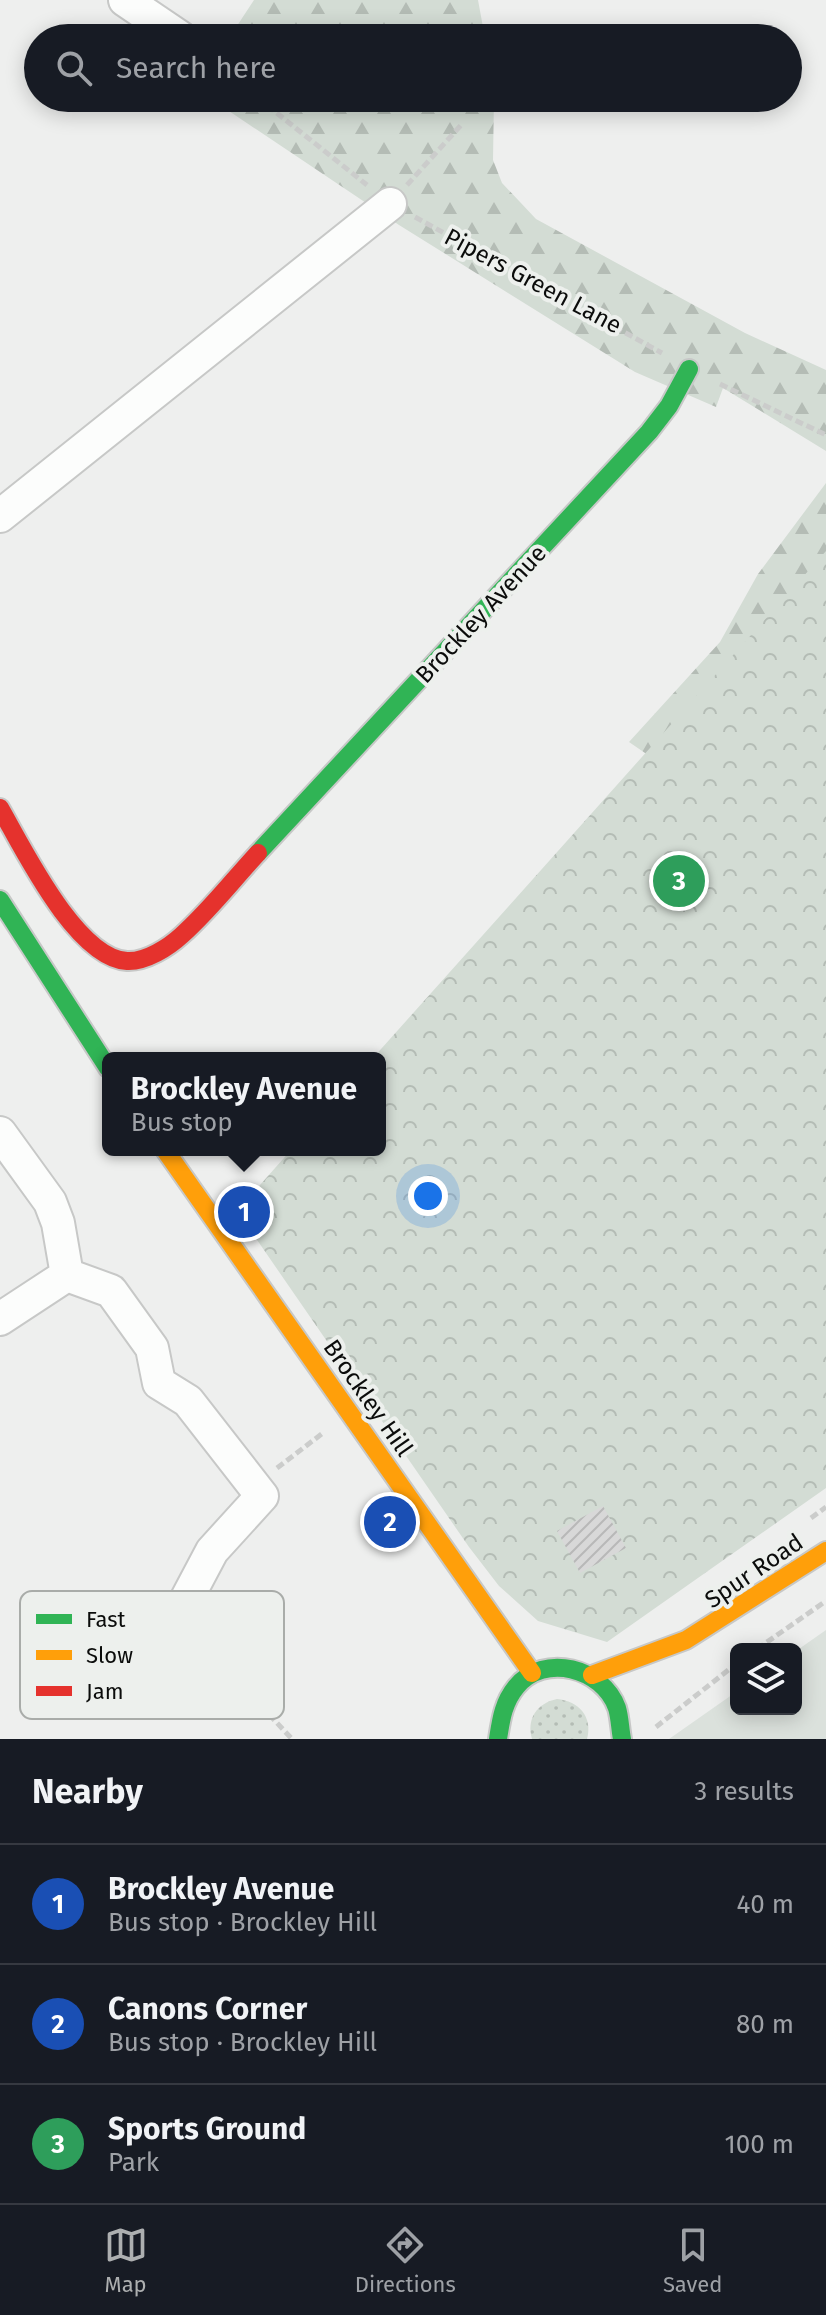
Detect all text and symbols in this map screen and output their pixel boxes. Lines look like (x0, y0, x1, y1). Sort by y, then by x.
search box (24, 24, 802, 112)
icon: search (52, 46, 96, 90)
text: Search here (116, 50, 276, 86)
street label: Pipers Green Lane (440, 222, 626, 340)
street label: Brockley Avenue (410, 539, 552, 689)
pin: 3 (653, 851, 705, 911)
popup (102, 1052, 386, 1156)
text: Brockley Avenue (131, 1071, 357, 1107)
text: Bus stop (131, 1107, 233, 1138)
your location (408, 1176, 448, 1216)
pin: 1 (218, 1182, 270, 1242)
street label: Brockley Hill (317, 1334, 419, 1462)
pin: 2 (364, 1492, 416, 1552)
street label: Spur Road (700, 1528, 808, 1614)
legend (20, 1591, 284, 1719)
text: Fast (86, 1606, 126, 1633)
text: Slow (86, 1642, 133, 1669)
map controls (730, 1643, 802, 1715)
button: layers (730, 1643, 802, 1715)
text: Jam (86, 1678, 124, 1705)
text: Nearby (32, 1771, 143, 1812)
text: 3 results (694, 1776, 794, 1807)
text: Brockley Avenue (108, 1871, 334, 1907)
text: 1 (52, 1889, 64, 1920)
text: 40 m (736, 1889, 794, 1920)
text: Bus stop · Brockley Hill (108, 1907, 377, 1938)
text: Canons Corner (108, 1991, 307, 2027)
text: 2 (51, 2009, 65, 2040)
text: 80 m (736, 2009, 794, 2040)
text: Bus stop · Brockley Hill (108, 2027, 377, 2058)
text: Sports Ground (108, 2111, 306, 2147)
text: 3 (51, 2129, 65, 2160)
text: 100 m (725, 2129, 794, 2160)
text: Park (108, 2147, 159, 2178)
tab: Map (104, 2223, 148, 2298)
tab: Directions (355, 2223, 456, 2298)
tab: Saved (663, 2223, 722, 2298)

